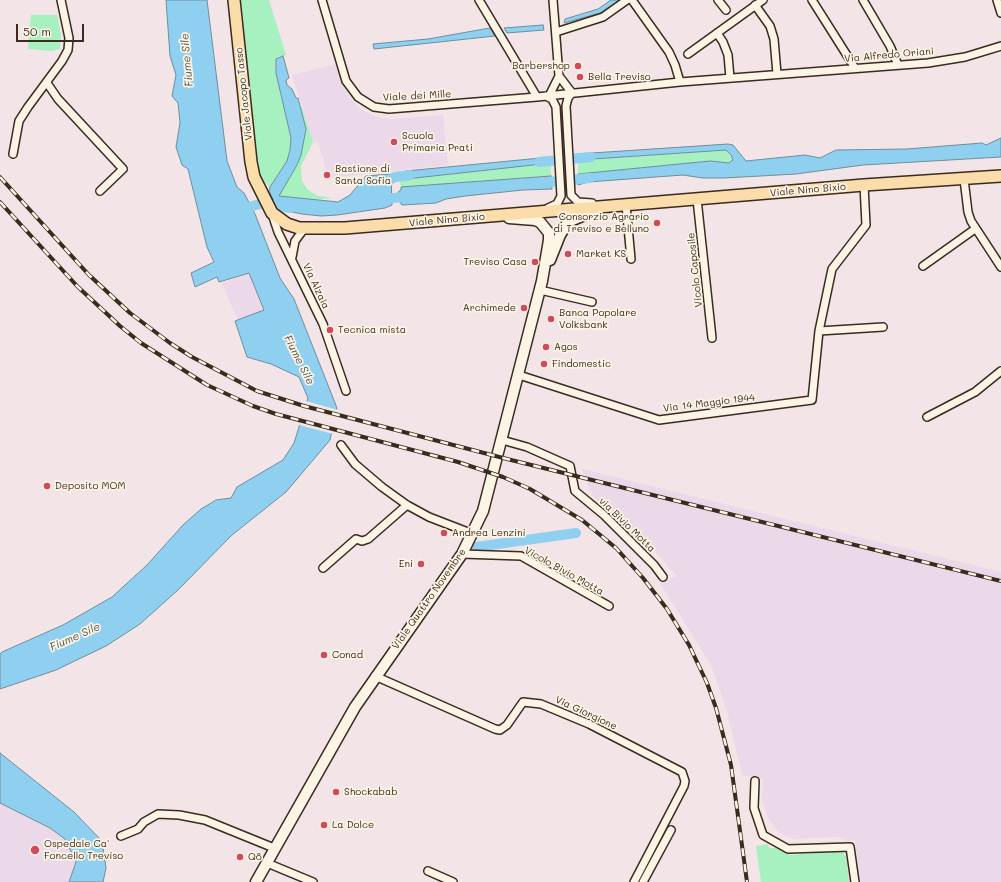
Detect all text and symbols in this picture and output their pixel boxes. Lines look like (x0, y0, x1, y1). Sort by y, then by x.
scale bar (18, 16, 86, 42)
text: 50 m (23, 23, 51, 39)
water label: Fiume Sile (178, 33, 196, 87)
street label: Via Alfredo Oriani (844, 45, 934, 65)
street label: Viale Jacopo Tasso (233, 47, 255, 141)
place label: Barbershop (512, 60, 570, 72)
marker: Barbershop (573, 61, 583, 71)
place label: Bella Treviso (588, 71, 651, 83)
marker: Bella Treviso (575, 72, 585, 82)
street label: Viale dei Mille (382, 88, 452, 104)
place label: Scuola Primaria Prati (402, 130, 473, 154)
marker: Scuola Primaria Prati (389, 137, 399, 147)
place label: Bastione di Santa Sofia (335, 163, 391, 186)
marker: Bastione di Santa Sofia (322, 170, 332, 180)
street label: Viale Nino Bixio (770, 181, 846, 199)
street label: Viale Nino Bixio (409, 211, 485, 229)
place label: Consorzio Agrario di Treviso e Belluno (554, 211, 649, 234)
marker: Consorzio Agrario di Treviso e Belluno (652, 218, 662, 228)
street label: Vicolo Caposile (685, 232, 705, 308)
place label: Market KS (576, 248, 626, 260)
marker: Market KS (563, 249, 573, 259)
place label: Treviso Casa (463, 256, 527, 268)
marker: Treviso Casa (530, 257, 540, 267)
street label: Via Alzaia (300, 261, 332, 311)
place label: Archimede (463, 302, 516, 314)
marker: Archimede (519, 303, 529, 313)
place label: Banca Popolare Volksbank (559, 307, 636, 330)
marker: Banca Popolare Volksbank (546, 314, 556, 324)
place label: Tecnica mista (338, 324, 406, 336)
marker: Tecnica mista (325, 325, 335, 335)
water label: Fiume Sile (281, 333, 317, 387)
place label: Agos (554, 341, 578, 353)
marker: Agos (541, 342, 551, 352)
place label: Findomestic (552, 358, 611, 370)
marker: Findomestic (539, 359, 549, 369)
street label: Via 14 Maggio 1944 (662, 391, 756, 415)
place label: Deposito MOM (55, 480, 125, 492)
marker: Deposito MOM (42, 481, 52, 491)
street label: via Bivio Motta (596, 495, 658, 555)
place label: Andrea Lenzini (452, 527, 526, 539)
marker: Andrea Lenzini (439, 528, 449, 538)
street label: Vicolo Bivio Motta (522, 544, 606, 598)
street label: Viale Quattro Novembre (390, 546, 468, 652)
place label: Eni (399, 558, 413, 570)
marker: Eni (416, 559, 426, 569)
water label: Fiume Sile (48, 620, 102, 654)
place label: Conad (332, 649, 363, 661)
marker: Conad (319, 650, 329, 660)
street label: Via Giorgione (553, 693, 619, 733)
place label: Shockabab (344, 786, 398, 798)
marker: Shockabab (331, 787, 341, 797)
place label: La Dolce (332, 819, 374, 831)
marker: La Dolce (319, 820, 329, 830)
place label: Ospedale Ca' Foncello Treviso (44, 838, 123, 862)
marker: Ospedale Ca' Foncello Treviso (29, 844, 41, 856)
place label: Q8 (248, 851, 262, 863)
marker: Q8 (235, 852, 245, 862)

